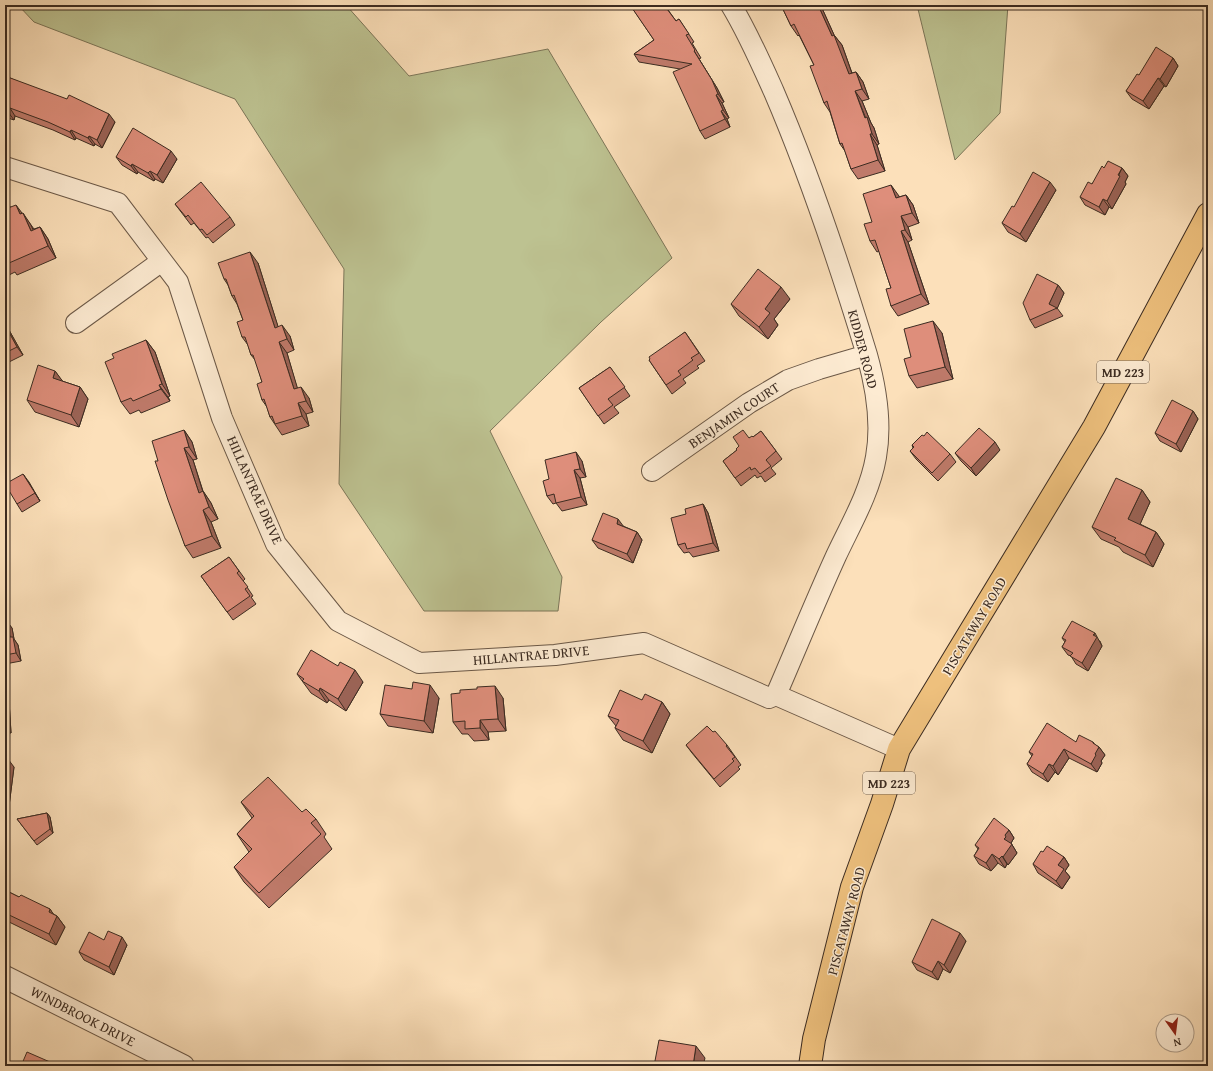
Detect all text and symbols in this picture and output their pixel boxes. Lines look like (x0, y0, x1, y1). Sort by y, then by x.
street label: KIDDER ROAD (843, 307, 883, 391)
road number: MD 223 (1097, 361, 1149, 383)
street label: BENJAMIN COURT (684, 377, 784, 453)
street label: HILLANTRAE DRIVE (222, 433, 288, 547)
street label: PISCATAWAY ROAD (937, 573, 1011, 679)
street label: HILLANTRAE DRIVE (472, 640, 590, 670)
road number: MD 223 (863, 772, 915, 794)
street label: PISCATAWAY ROAD (822, 865, 870, 977)
street label: WINDBROOK DRIVE (27, 981, 139, 1051)
north arrow (1155, 1013, 1195, 1053)
text: N (1171, 1034, 1183, 1052)

